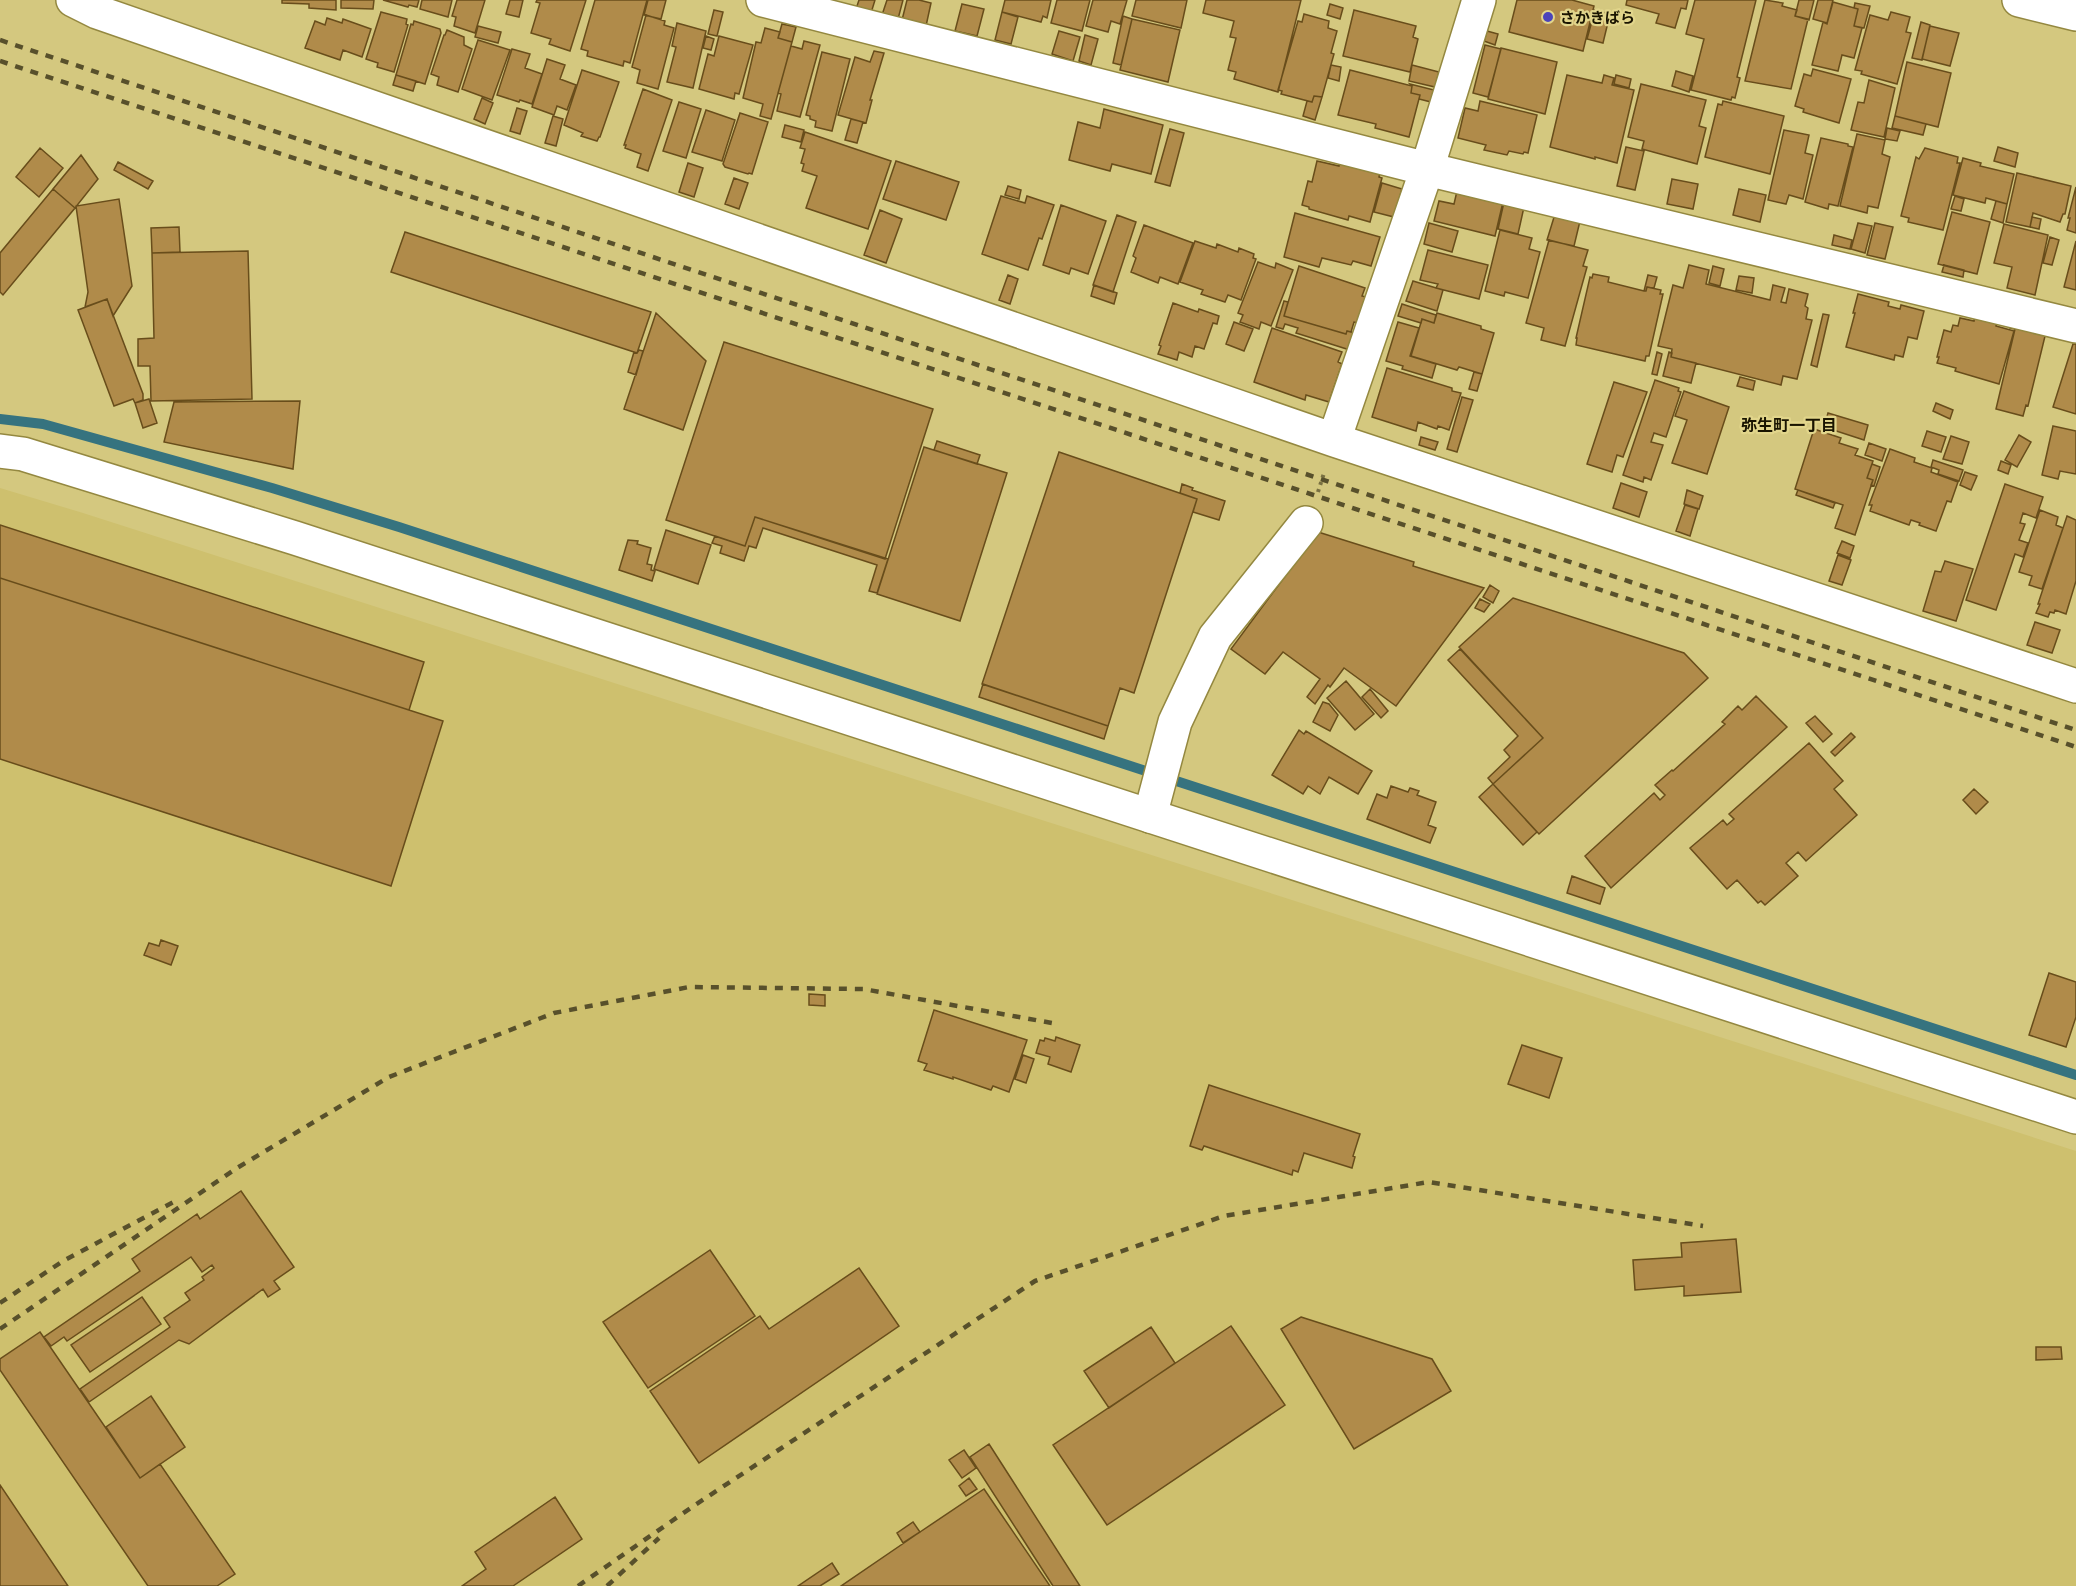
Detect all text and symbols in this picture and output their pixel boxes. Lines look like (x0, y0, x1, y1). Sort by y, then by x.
place label: さかきばら (1560, 7, 1635, 28)
marker: さかきばら (1541, 10, 1555, 24)
district label: 弥生町一丁目 (1741, 414, 1837, 436)

